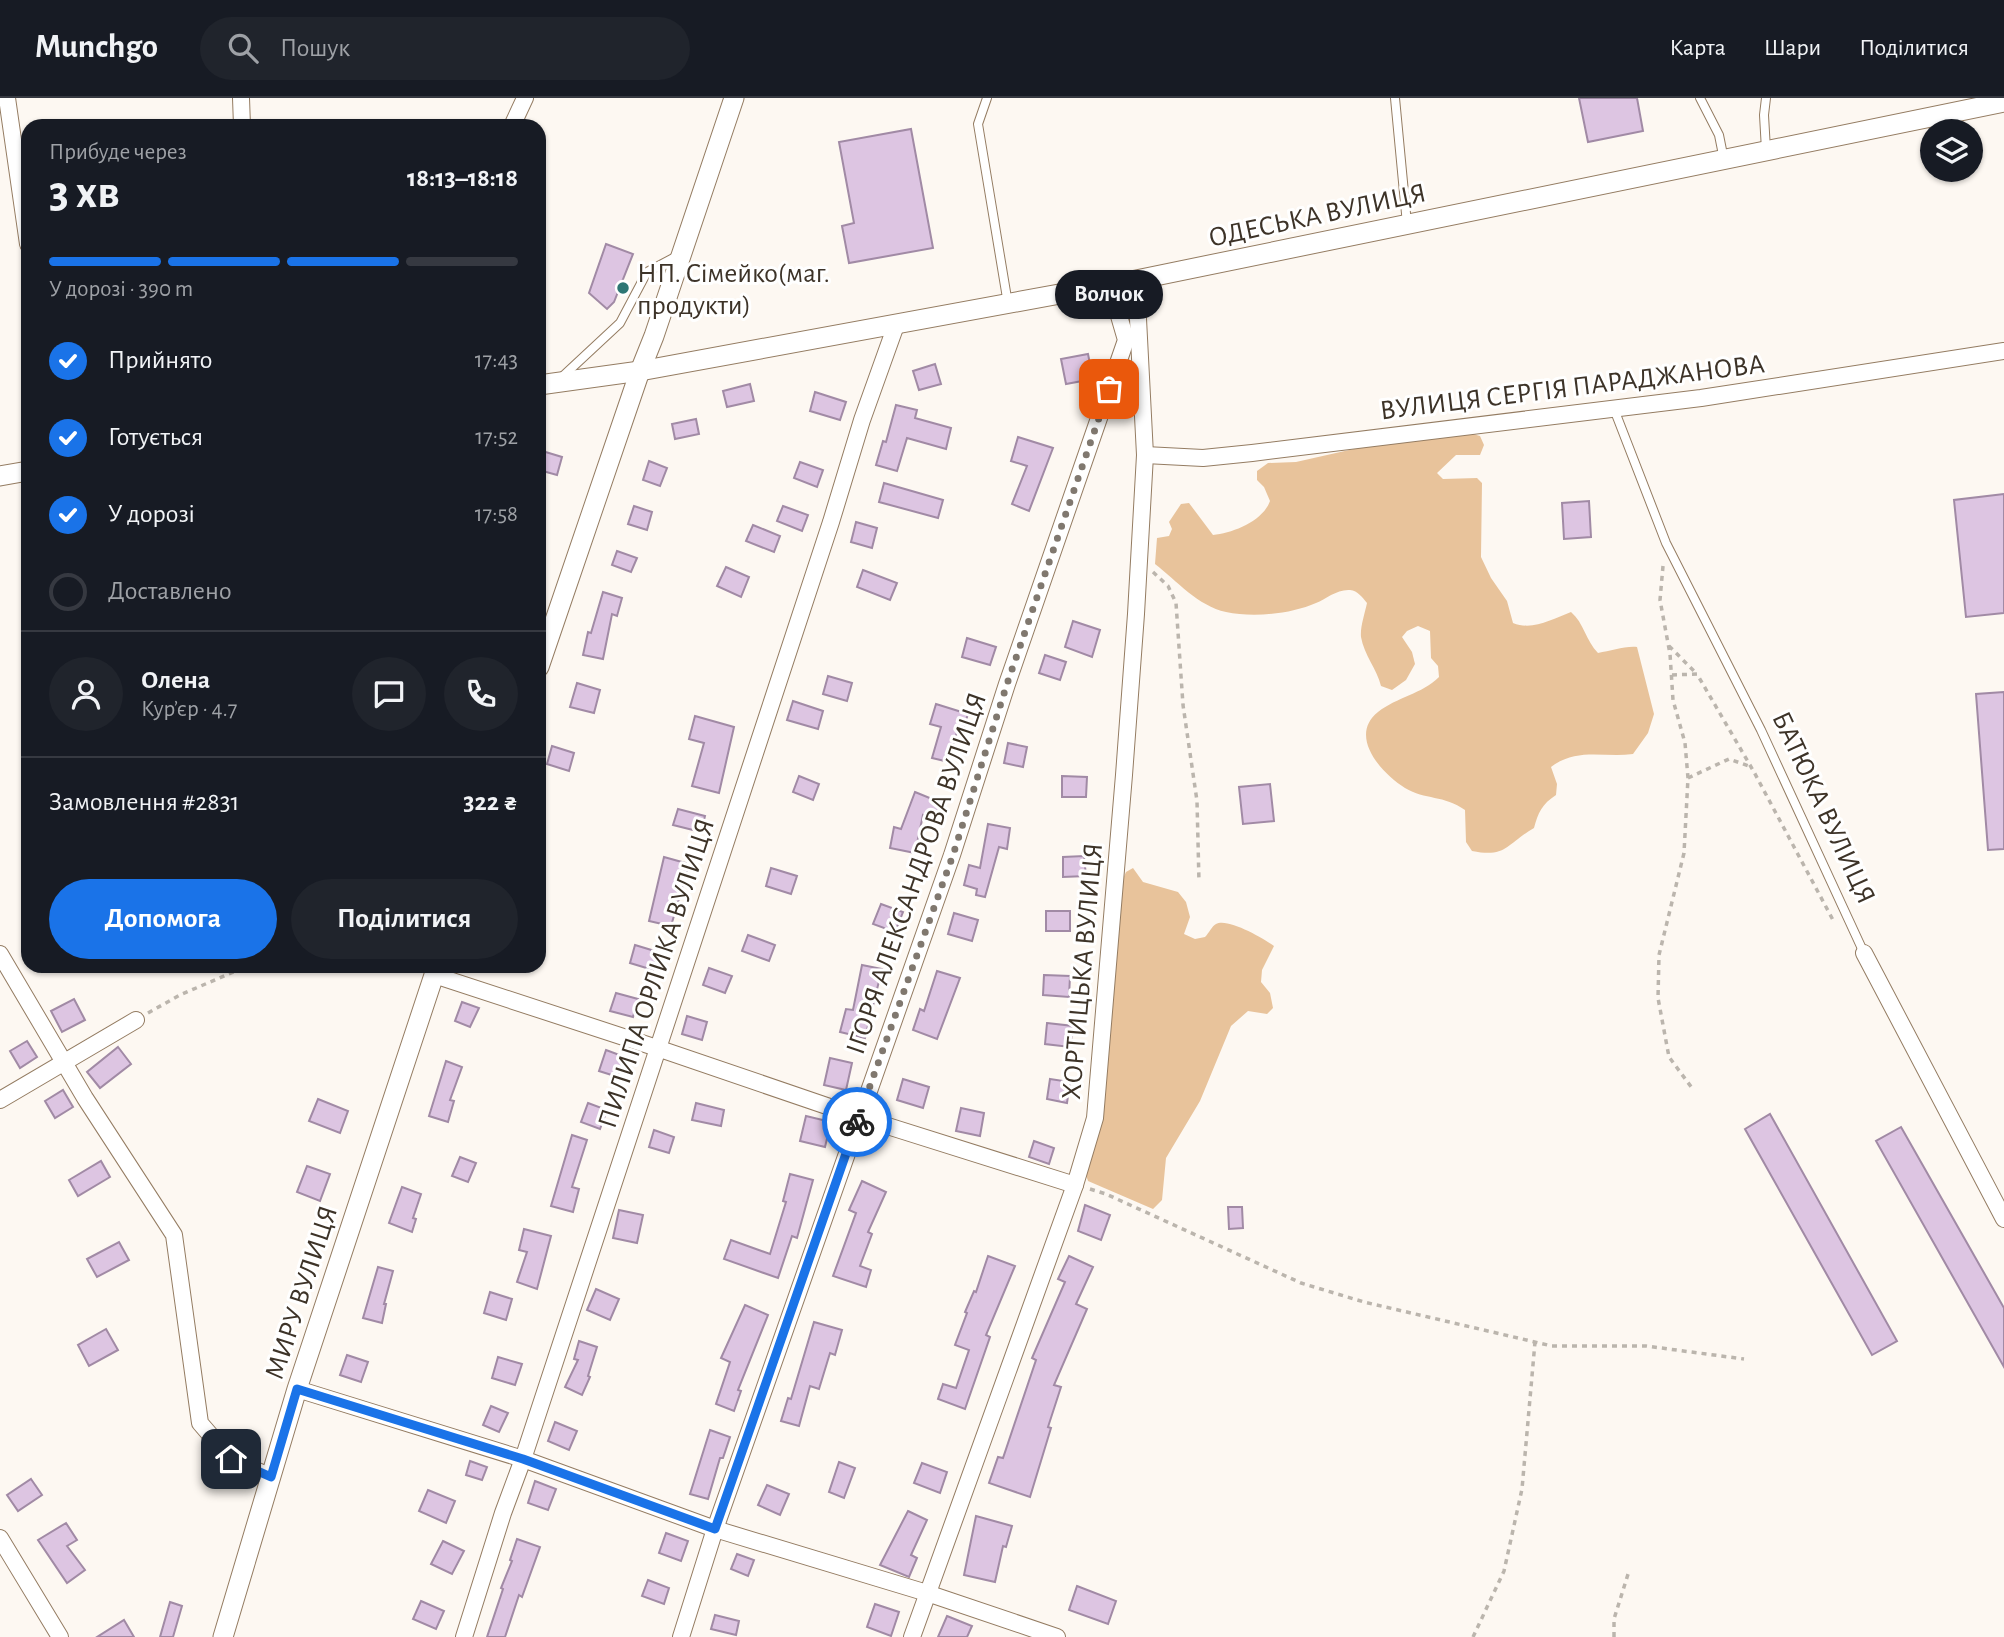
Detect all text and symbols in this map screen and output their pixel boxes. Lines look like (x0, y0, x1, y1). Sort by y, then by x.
search box (200, 17, 690, 80)
icon: search (224, 29, 262, 67)
text: Munchgo (35, 31, 158, 64)
text: Пошук (280, 35, 350, 61)
text: Карта (1669, 36, 1726, 60)
text: Шари (1764, 36, 1821, 60)
text: Поділитися (1859, 36, 1969, 60)
map controls (1920, 119, 1983, 182)
button: layers (1920, 119, 1983, 182)
text: Прибуде через (49, 141, 187, 164)
text: 18:13–18:18 (407, 165, 518, 191)
text: 3 хв (49, 170, 120, 216)
street label: ОДЕСЬКА ВУЛИЦЯ (1206, 179, 1429, 253)
place label: НП. Сімейко(маг. продукти) (637, 260, 830, 320)
callout: Волчок (1055, 270, 1163, 319)
text: У дорозі · 390 m (49, 278, 193, 301)
marker: НП. Сімейко(маг. продукти) (615, 280, 631, 296)
text: Волчок (1074, 283, 1144, 306)
icon: check (49, 342, 87, 380)
text: Прийнято (108, 347, 212, 373)
text: 17:43 (475, 349, 518, 372)
street label: ВУЛИЦЯ СЕРГІЯ ПАРАДЖАНОВА (1378, 350, 1766, 425)
pin (1079, 359, 1139, 419)
icon: bag (1090, 370, 1128, 408)
icon: check (49, 419, 87, 457)
text: Готується (108, 424, 203, 450)
text: 17:52 (475, 426, 518, 449)
icon: check (49, 496, 87, 534)
text: У дорозі (108, 501, 195, 527)
text: 17:58 (475, 503, 518, 526)
text: Доставлено (108, 578, 232, 604)
button: person (49, 657, 123, 731)
button: chat (352, 657, 426, 731)
button: phone (444, 657, 518, 731)
text: Олена (141, 667, 210, 693)
street label: ІГОРЯ АЛЕКСАНДРОВА ВУЛИЦЯ (842, 689, 992, 1058)
text: Кур’єр · 4.7 (141, 698, 237, 721)
street label: БАТЮКА ВУЛИЦЯ (1766, 707, 1880, 908)
text: Замовлення #2831 (49, 789, 239, 815)
text: 322 ₴ (463, 789, 518, 815)
street label: ПИЛИПА ОРЛИКА ВУЛИЦЯ (594, 815, 720, 1132)
street label: ХОРТИЦЬКА ВУЛИЦЯ (1058, 842, 1108, 1101)
button: Допомога (49, 879, 277, 959)
button: Поділитися (291, 879, 518, 959)
courier (822, 1087, 892, 1157)
icon: bike (838, 1103, 876, 1141)
street label: МИРУ ВУЛИЦЯ (261, 1202, 343, 1383)
pin (201, 1429, 261, 1489)
icon: home (212, 1440, 250, 1478)

